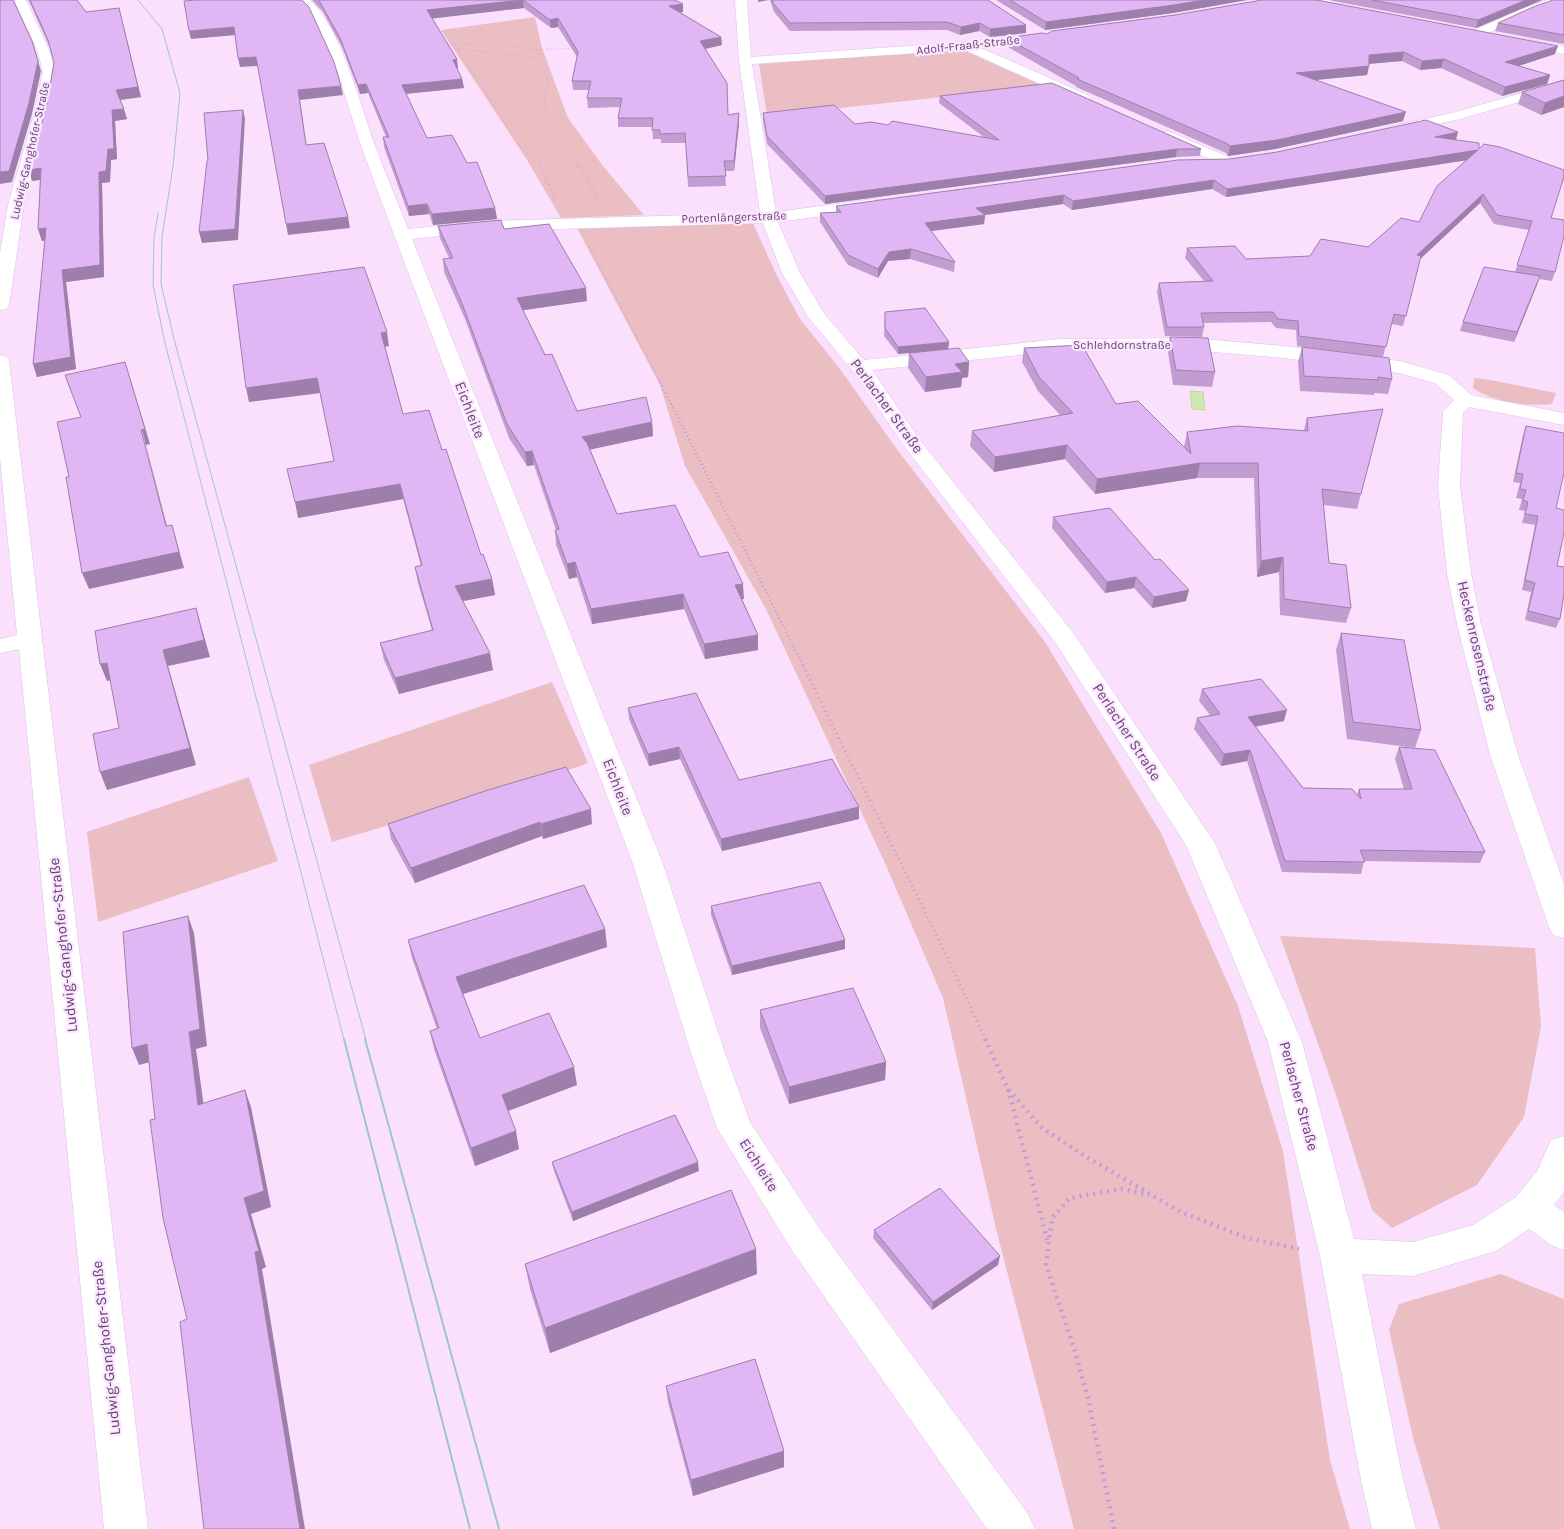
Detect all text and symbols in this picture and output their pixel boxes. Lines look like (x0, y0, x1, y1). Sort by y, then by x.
street label: Adolf-Fraaß-Straße (916, 33, 1020, 57)
street label: Ludwig-Ganghofer-Straße (7, 81, 53, 221)
street label: Portenlängerstraße (681, 208, 787, 226)
street label: Schlehdornstraße (1073, 338, 1171, 352)
street label: Perlacher Straße (847, 355, 927, 457)
street label: Eichleite (451, 379, 489, 441)
street label: Heckenrosenstraße (1453, 579, 1501, 713)
street label: Perlacher Straße (1089, 680, 1165, 784)
street label: Eichleite (599, 756, 637, 818)
street label: Ludwig-Ganghofer-Straße (45, 857, 81, 1033)
street label: Perlacher Straße (1276, 1039, 1322, 1153)
street label: Eichleite (736, 1135, 782, 1195)
street label: Ludwig-Ganghofer-Straße (88, 1260, 124, 1436)

